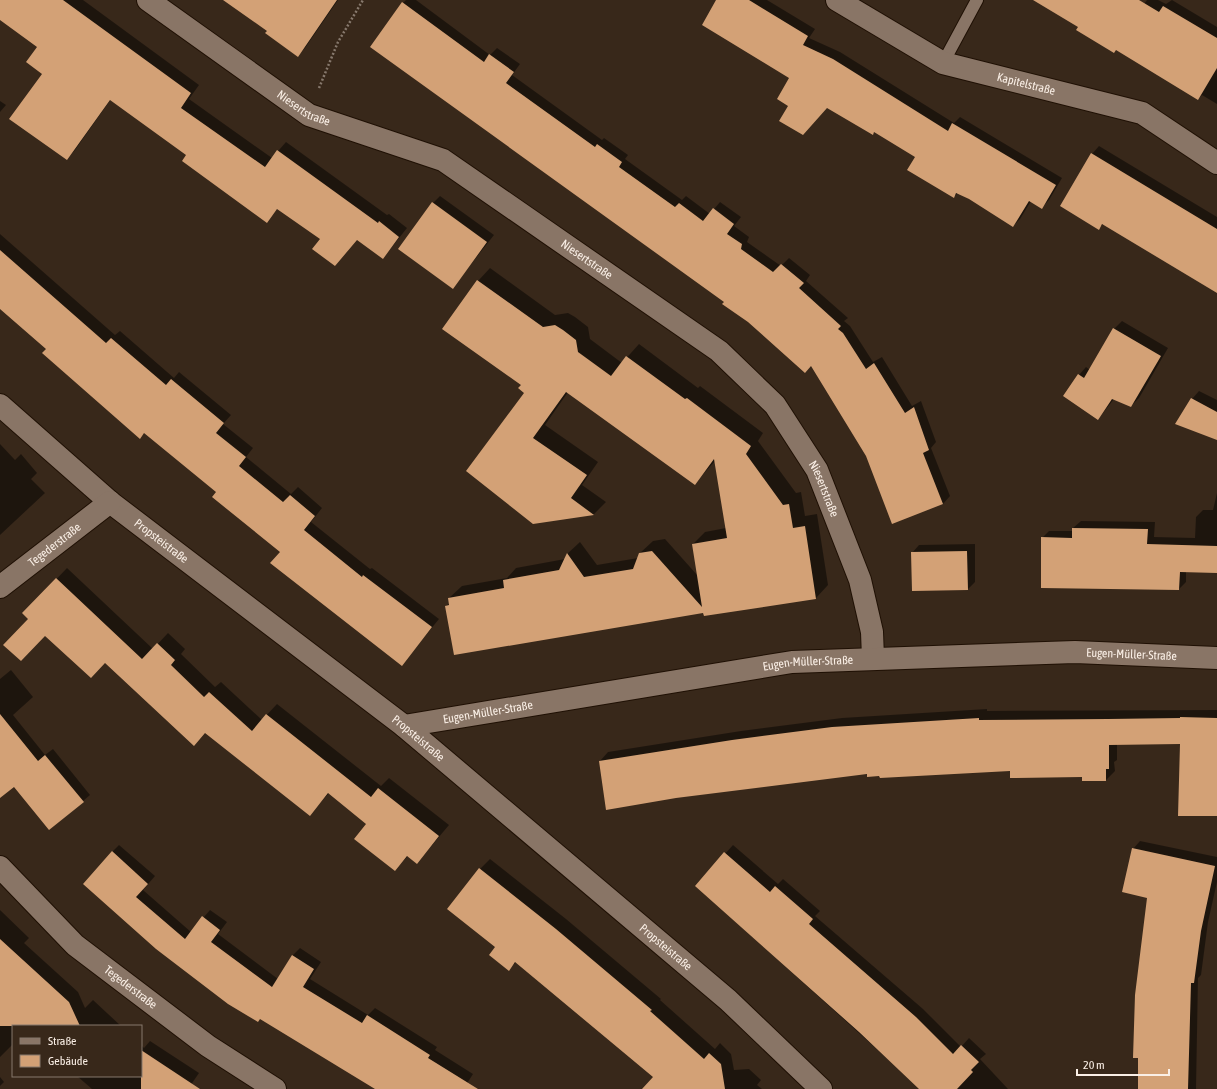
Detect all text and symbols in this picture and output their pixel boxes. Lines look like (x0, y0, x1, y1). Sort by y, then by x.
street label: Kapitelstraße (996, 70, 1057, 98)
street label: Niesertstraße (274, 87, 332, 129)
street label: Niesertstraße (558, 237, 615, 282)
street label: Niesertstraße (806, 458, 842, 519)
street label: Propsteistraße (131, 516, 191, 566)
street label: Tegederstraße (25, 520, 84, 570)
street label: Eugen-Müller-Straße (1086, 645, 1177, 663)
street label: Eugen-Müller-Straße (762, 653, 853, 674)
street label: Eugen-Müller-Straße (442, 698, 534, 726)
street label: Propsteistraße (389, 712, 447, 764)
street label: Propsteistraße (637, 921, 695, 973)
street label: Tegederstraße (101, 963, 160, 1012)
legend (12, 1025, 142, 1077)
text: Straße (48, 1034, 76, 1048)
scale bar (1077, 1051, 1169, 1077)
text: Gebäude (48, 1054, 88, 1068)
text: 20 m (1083, 1058, 1105, 1072)

